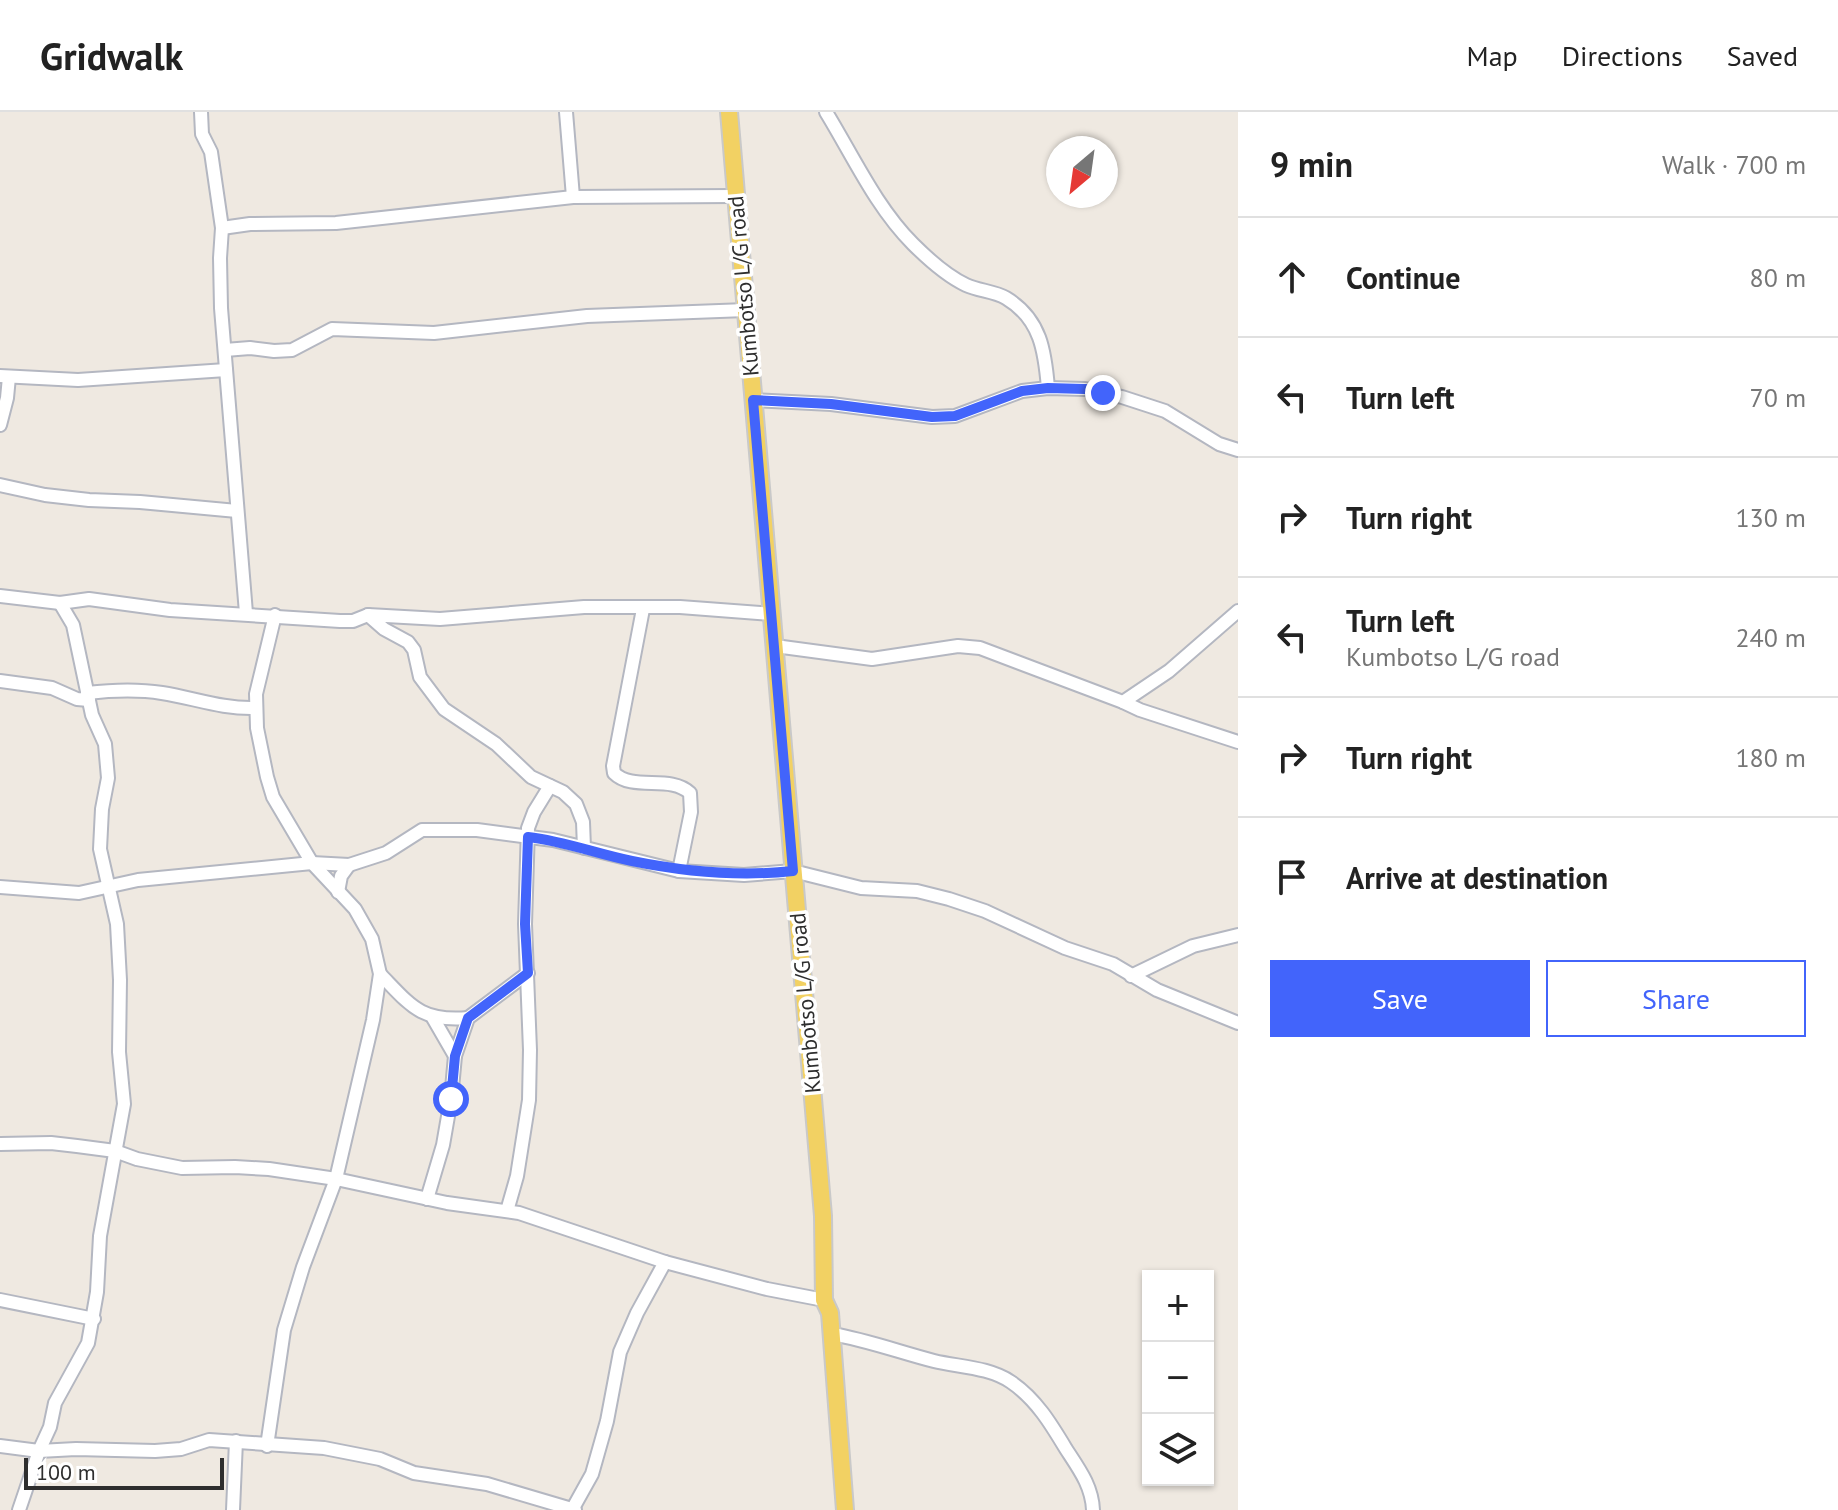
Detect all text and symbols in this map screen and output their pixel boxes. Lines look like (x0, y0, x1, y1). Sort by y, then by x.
text: Gridwalk (40, 31, 183, 80)
text: Map (1467, 37, 1518, 74)
text: Directions (1562, 37, 1683, 74)
text: Saved (1727, 37, 1798, 74)
north arrow (1046, 136, 1118, 208)
text: 9 min (1270, 142, 1353, 186)
text: Walk · 700 m (1662, 148, 1806, 181)
street label: Kumbotso L/G road (721, 195, 765, 377)
icon: ahead (1270, 255, 1314, 299)
text: Continue (1346, 258, 1460, 297)
text: 80 m (1750, 261, 1806, 294)
route end (1085, 375, 1121, 411)
icon: left (1270, 375, 1314, 419)
text: Turn left (1346, 378, 1454, 417)
text: 70 m (1750, 381, 1806, 414)
icon: right (1270, 495, 1314, 539)
text: Turn right (1346, 498, 1472, 537)
text: 130 m (1735, 501, 1806, 534)
text: Turn left (1346, 601, 1454, 640)
icon: left (1270, 615, 1314, 659)
text: 240 m (1735, 621, 1806, 654)
text: Kumbotso L/G road (1346, 640, 1560, 673)
icon: right (1270, 735, 1314, 779)
text: Turn right (1346, 738, 1472, 777)
text: 180 m (1735, 741, 1806, 774)
icon: arrive (1270, 855, 1314, 899)
text: Arrive at destination (1346, 858, 1608, 897)
street label: Kumbotso L/G road (783, 912, 827, 1094)
button: Save (1270, 960, 1530, 1037)
button: Share (1546, 960, 1806, 1037)
route start (433, 1081, 469, 1117)
map controls (1142, 1270, 1214, 1486)
button: + (1142, 1270, 1214, 1342)
button: − (1142, 1342, 1214, 1414)
button: layers (1142, 1414, 1214, 1486)
scale bar (24, 1454, 224, 1490)
text: 100 m (36, 1458, 96, 1486)

